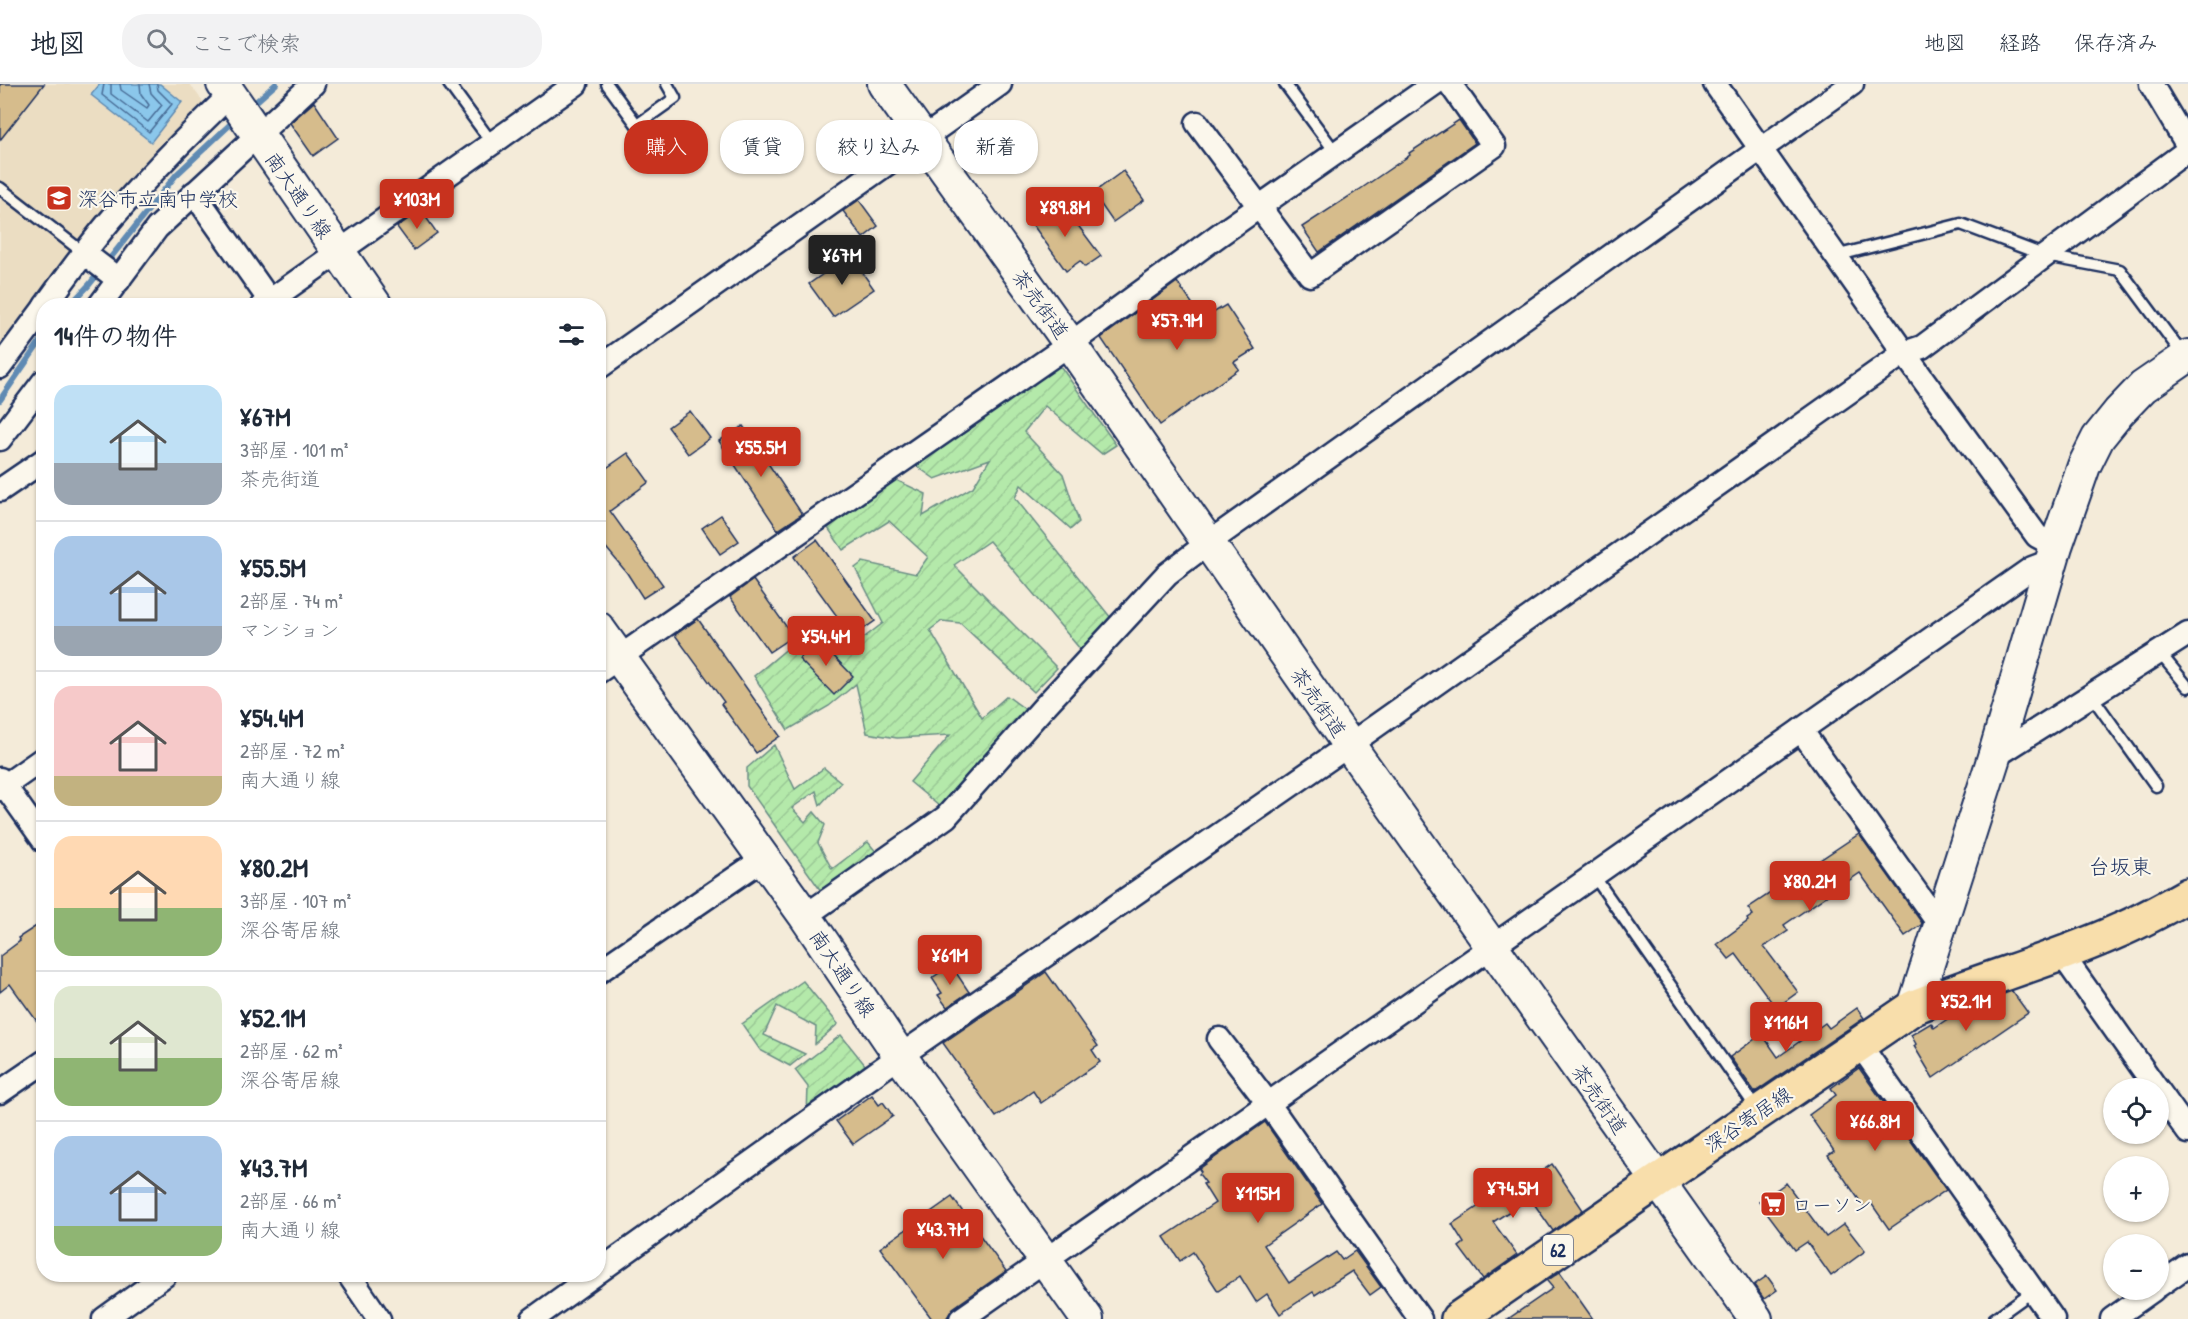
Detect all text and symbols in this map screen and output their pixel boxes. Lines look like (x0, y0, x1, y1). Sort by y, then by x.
search box (122, 14, 542, 68)
text: 地図 (30, 24, 86, 62)
icon: search (143, 25, 176, 58)
text: ここで検索 (191, 28, 301, 58)
text: 地図 (1924, 28, 1966, 57)
text: 経路 (1999, 28, 2041, 57)
text: 保存済み (2074, 28, 2158, 57)
chip: 購入 (624, 120, 708, 174)
chip: 賃貸 (720, 120, 804, 174)
chip: 絞り込み (816, 120, 942, 174)
chip: 新着 (954, 120, 1038, 174)
street label: 南大通り線 (259, 146, 339, 244)
pin: ¥103M (375, 179, 459, 230)
school or university icon: 深谷市立南中学校 (44, 183, 74, 213)
place label: 深谷市立南中学校 (78, 185, 238, 212)
text: ¥103M (394, 185, 440, 212)
pin: ¥89.8M (1016, 187, 1114, 238)
text: ¥89.8M (1040, 193, 1090, 220)
pin: ¥67M (806, 235, 878, 286)
text: ¥67M (822, 241, 862, 268)
street label: 茶売街道 (1007, 264, 1075, 344)
pin: ¥57.9M (1128, 300, 1226, 351)
text: ¥57.9M (1151, 306, 1203, 333)
text: 14件の物件 (54, 318, 177, 353)
icon: filters (555, 318, 588, 351)
text: ¥67M (240, 399, 291, 434)
icon: home (102, 409, 174, 481)
pin: ¥55.5M (712, 427, 810, 478)
text: ¥55.5M (736, 433, 786, 460)
text: 3部屋 · 101 m² (240, 436, 348, 463)
text: 茶売街道 (240, 465, 320, 492)
text: ¥55.5M (240, 550, 306, 585)
icon: home (102, 560, 174, 632)
text: 2部屋 · 74 m² (240, 587, 343, 614)
text: マンション (240, 616, 339, 643)
pin: ¥54.4M (777, 616, 875, 667)
text: ¥54.4M (802, 622, 850, 649)
street label: 茶売街道 (1285, 661, 1353, 743)
text: ¥54.4M (240, 700, 304, 735)
icon: home (102, 710, 174, 782)
text: 2部屋 · 72 m² (240, 737, 345, 764)
text: 南大通り線 (240, 766, 340, 793)
text: ¥80.2M (240, 850, 308, 885)
district label: 台坂東 (2089, 852, 2152, 881)
icon: home (102, 860, 174, 932)
pin: ¥80.2M (1761, 861, 1859, 912)
text: ¥80.2M (1784, 867, 1836, 894)
text: 3部屋 · 107 m² (240, 887, 351, 914)
text: 深谷寄居線 (240, 916, 340, 943)
street label: 南大通り線 (804, 924, 882, 1022)
pin: ¥61M (914, 935, 986, 986)
text: ¥61M (932, 941, 968, 968)
pin: ¥52.1M (1917, 981, 2015, 1032)
text: ¥52.1M (1941, 987, 1991, 1014)
text: ¥52.1M (240, 1000, 306, 1035)
pin: ¥116M (1744, 1002, 1828, 1053)
text: ¥116M (1764, 1008, 1808, 1035)
icon: home (102, 1010, 174, 1082)
text: 2部屋 · 62 m² (240, 1037, 343, 1064)
street label: 茶売街道 (1566, 1058, 1634, 1140)
text: 深谷寄居線 (240, 1066, 340, 1093)
map controls (2103, 1078, 2169, 1300)
button: locate (2103, 1078, 2169, 1144)
street label: 深谷寄居線 (1699, 1080, 1797, 1158)
pin: ¥66.8M (1826, 1101, 1924, 1152)
text: ¥66.8M (1850, 1107, 1900, 1134)
text: ¥43.7M (240, 1150, 307, 1185)
button: + (2103, 1156, 2169, 1222)
icon: home (102, 1160, 174, 1232)
pin: ¥74.5M (1464, 1168, 1562, 1219)
pin: ¥115M (1216, 1173, 1300, 1224)
text: ¥74.5M (1487, 1174, 1539, 1201)
text: ¥115M (1236, 1179, 1280, 1206)
text: 2部屋 · 66 m² (240, 1187, 341, 1214)
supermarket icon: ローソン (1758, 1189, 1788, 1219)
place label: ローソン (1792, 1191, 1872, 1218)
pin: ¥43.7M (894, 1209, 992, 1260)
text: ¥43.7M (917, 1215, 969, 1242)
text: 南大通り線 (240, 1216, 340, 1243)
button: − (2103, 1234, 2169, 1300)
road number: 62 (1543, 1235, 1573, 1265)

